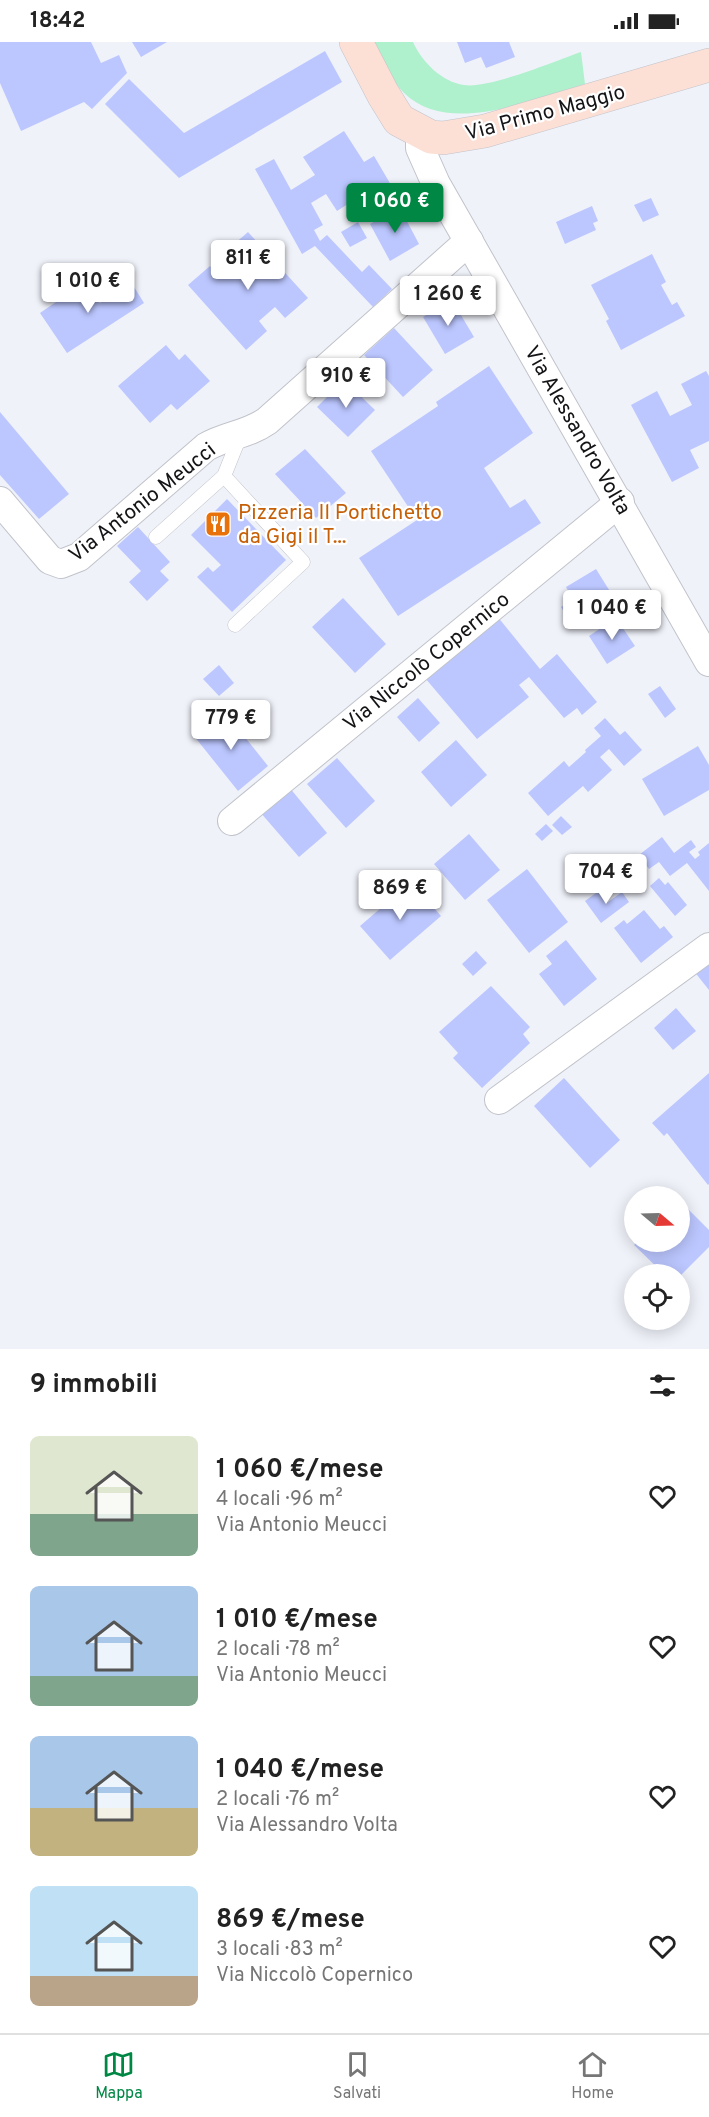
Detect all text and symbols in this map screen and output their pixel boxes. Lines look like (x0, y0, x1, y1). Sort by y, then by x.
text: 18:42 (30, 8, 86, 35)
street label: Via Primo Maggio (462, 79, 628, 148)
pin: 1 060 € (340, 183, 450, 234)
text: 1 060 € (360, 189, 430, 215)
pin: 811 € (206, 240, 290, 291)
text: 811 € (225, 246, 271, 272)
pin: 1 010 € (33, 263, 143, 314)
text: 1 010 € (56, 269, 121, 295)
pin: 1 260 € (393, 276, 503, 327)
text: 1 260 € (414, 282, 482, 308)
street label: Via Alessandro Volta (517, 341, 636, 520)
pin: 910 € (304, 358, 388, 409)
text: 910 € (320, 364, 372, 390)
street label: Via Antonio Meucci (64, 437, 222, 569)
place label: Pizzeria Il Portichetto da Gigi il T... (238, 500, 442, 551)
restaurant icon: Pizzeria Il Portichetto da Gigi il T... (203, 509, 233, 539)
street label: Via Niccolò Copernico (338, 587, 516, 738)
pin: 1 040 € (557, 590, 667, 641)
text: 1 040 € (577, 596, 647, 622)
pin: 779 € (189, 700, 273, 751)
text: 779 € (205, 706, 257, 732)
pin: 704 € (564, 854, 648, 905)
text: 704 € (579, 860, 633, 886)
pin: 869 € (358, 870, 442, 921)
text: 869 € (373, 876, 427, 902)
north arrow (624, 1186, 690, 1252)
map controls (624, 1186, 690, 1330)
button: locate (624, 1264, 690, 1330)
text: 9 immobili (30, 1369, 158, 1402)
icon: filters (646, 1369, 679, 1402)
text: 1 060 €/mese (216, 1454, 383, 1487)
icon: home (78, 1460, 150, 1532)
icon: heart (646, 1480, 679, 1513)
text: 4 locali · 96 m² (216, 1487, 343, 1513)
text: Via Antonio Meucci (216, 1513, 387, 1539)
text: 1 010 €/mese (216, 1604, 378, 1637)
icon: home (78, 1610, 150, 1682)
icon: heart (646, 1630, 679, 1663)
text: 2 locali · 78 m² (216, 1637, 340, 1663)
text: Via Antonio Meucci (216, 1663, 387, 1689)
text: 1 040 €/mese (216, 1754, 384, 1787)
icon: home (78, 1760, 150, 1832)
icon: heart (646, 1780, 679, 1813)
text: 2 locali · 76 m² (216, 1787, 339, 1813)
text: Via Alessandro Volta (216, 1813, 398, 1839)
text: 869 €/mese (216, 1904, 365, 1937)
icon: home (78, 1910, 150, 1982)
icon: heart (646, 1930, 679, 1963)
text: 3 locali · 83 m² (216, 1937, 343, 1963)
text: Via Niccolò Copernico (216, 1963, 413, 1989)
tab: Mappa (95, 2048, 143, 2104)
tab: Salvati (333, 2048, 381, 2104)
tab: Home (571, 2048, 614, 2104)

